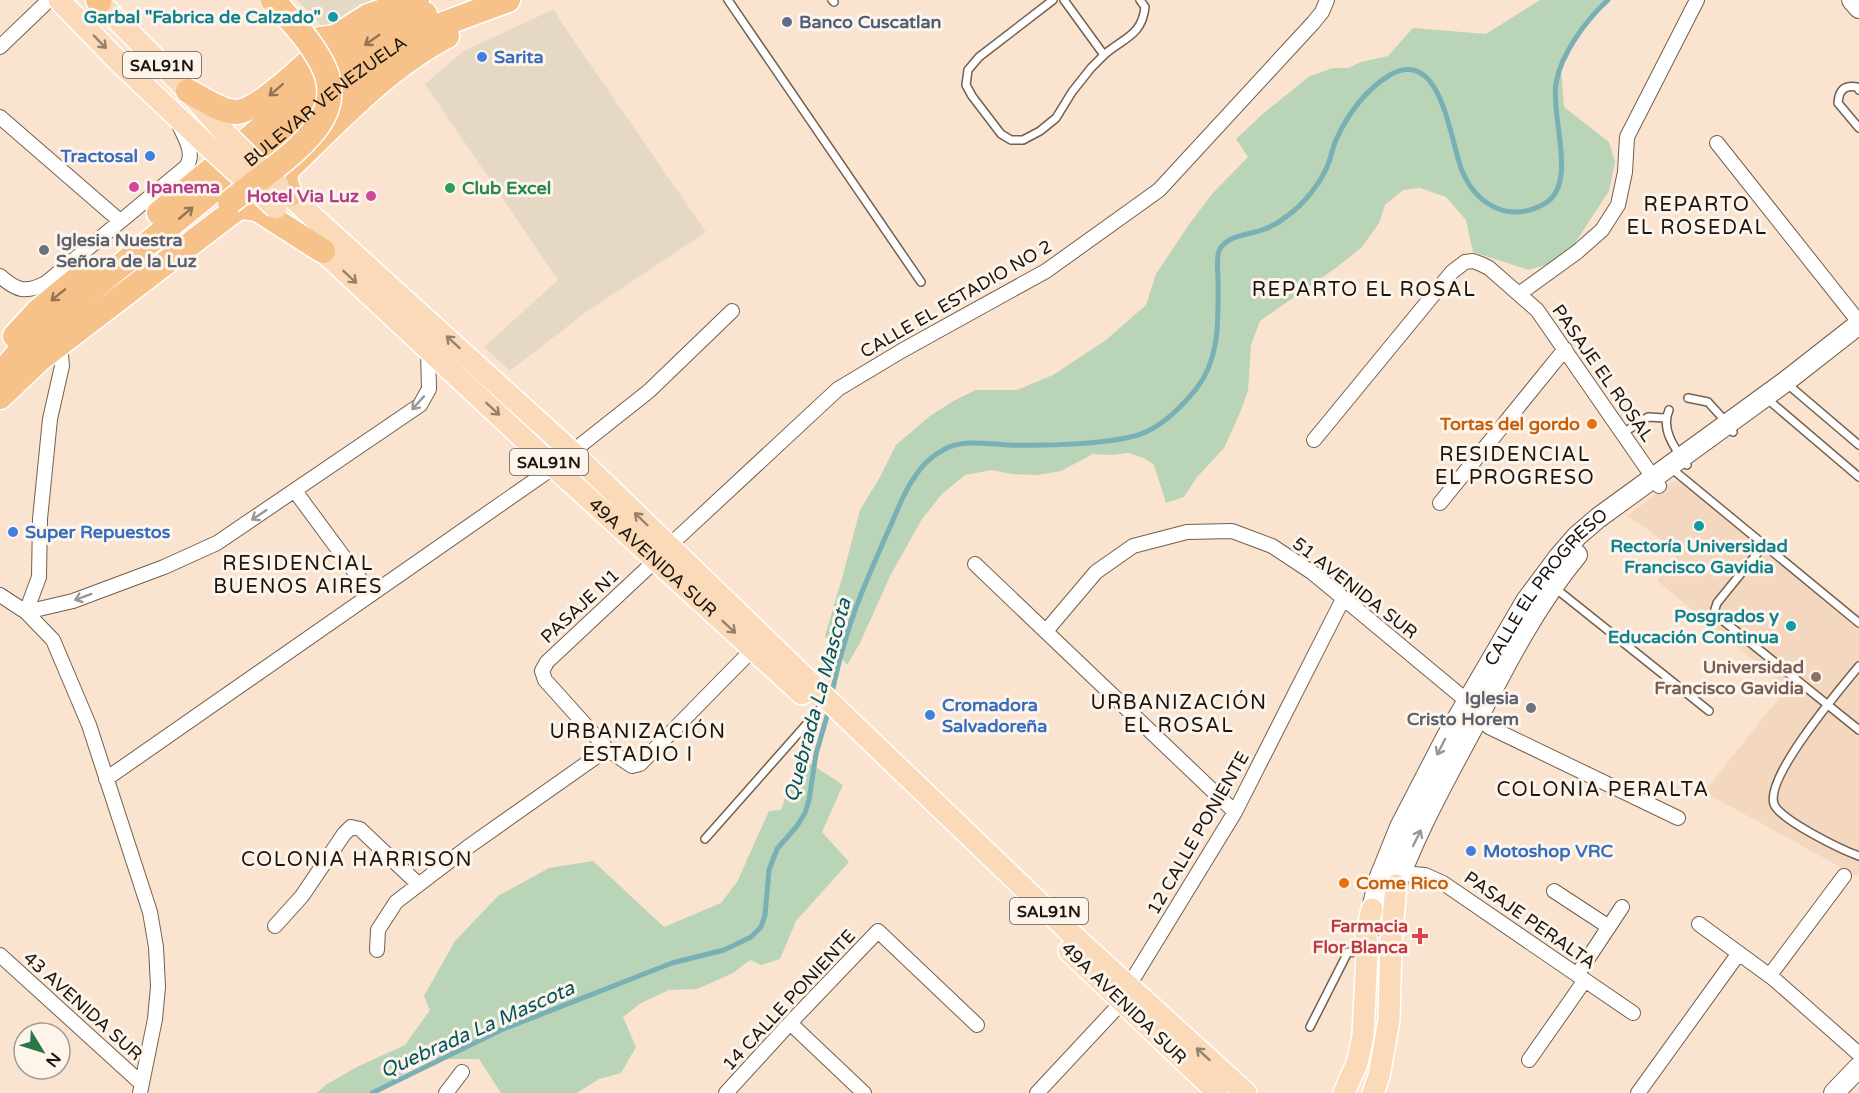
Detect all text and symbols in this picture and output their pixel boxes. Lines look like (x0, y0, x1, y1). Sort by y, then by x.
place label: Garbal "Fabrica de Calzado" (84, 6, 321, 28)
marker: Garbal "Fabrica de Calzado" (326, 10, 340, 24)
place label: Banco Cuscatlan (799, 11, 942, 33)
marker: Banco Cuscatlan (780, 15, 794, 29)
street label: BULEVAR VENEZUELA (239, 31, 411, 172)
one-way arrow (364, 34, 380, 46)
one-way arrow (92, 35, 107, 50)
place label: Sarita (494, 46, 544, 68)
marker: Sarita (475, 50, 489, 64)
road number: SAL91N (123, 52, 201, 78)
one-way arrow (269, 83, 284, 97)
place label: Tractosal (60, 145, 138, 167)
marker: Tractosal (143, 149, 157, 163)
place label: Ipanema (146, 176, 220, 198)
place label: Club Excel (462, 177, 551, 199)
marker: Ipanema (127, 180, 141, 194)
marker: Club Excel (443, 181, 457, 195)
place label: Hotel Via Luz (247, 185, 359, 207)
marker: Hotel Via Luz (364, 189, 378, 203)
district label: REPARTO EL ROSEDAL (1626, 193, 1768, 240)
one-way arrow (177, 206, 193, 219)
place label: Iglesia Nuestra Señora de la Luz (56, 229, 197, 272)
street label: CALLE EL ESTADIO NO 2 (856, 235, 1056, 363)
marker: Iglesia Nuestra Señora de la Luz (37, 243, 51, 257)
one-way arrow (343, 269, 358, 284)
district label: REPARTO EL ROSAL (1252, 278, 1476, 302)
one-way arrow (50, 289, 66, 302)
street label: PASAJE EL ROSAL (1547, 300, 1659, 446)
one-way arrow (446, 335, 461, 349)
one-way arrow (411, 396, 425, 411)
one-way arrow (485, 402, 500, 416)
place label: Tortas del gordo (1439, 413, 1580, 435)
marker: Tortas del gordo (1585, 417, 1599, 431)
district label: RESIDENCIAL EL PROGRESO (1435, 443, 1595, 490)
road number: SAL91N (510, 449, 588, 475)
street label: 49A AVENIDA SUR (584, 493, 721, 622)
street label: CALLE EL PROGRESO (1480, 504, 1612, 670)
one-way arrow (251, 510, 268, 522)
one-way arrow (634, 511, 649, 526)
marker: Rectoría Universidad Francisco Gavidia (1692, 519, 1706, 533)
place label: Super Repuestos (25, 521, 171, 543)
marker: Super Repuestos (6, 525, 20, 539)
street label: 51 AVENIDA SUR (1288, 532, 1422, 644)
place label: Rectoría Universidad Francisco Gavidia (1610, 535, 1788, 578)
district label: RESIDENCIAL BUENOS AIRES (213, 552, 383, 599)
street label: PASAJE N1 (536, 564, 624, 648)
one-way arrow (74, 592, 93, 603)
water label: Quebrada La Mascota (779, 595, 857, 805)
place label: Posgrados y Educación Continua (1608, 605, 1779, 648)
marker: Posgrados y Educación Continua (1784, 619, 1798, 633)
one-way arrow (721, 620, 736, 634)
place label: Universidad Francisco Gavidia (1654, 656, 1804, 699)
marker: Universidad Francisco Gavidia (1809, 670, 1823, 684)
place label: Iglesia Cristo Horem (1407, 687, 1519, 730)
district label: URBANIZACIÓN EL ROSAL (1090, 690, 1268, 738)
place label: Cromadora Salvadoreña (942, 694, 1047, 737)
marker: Iglesia Cristo Horem (1524, 701, 1538, 715)
marker: Cromadora Salvadoreña (923, 708, 937, 722)
district label: URBANIZACIÓN ESTADIO I (549, 719, 727, 767)
one-way arrow (1435, 737, 1446, 755)
street label: 12 CALLE PONIENTE (1142, 747, 1254, 919)
district label: COLONIA PERALTA (1496, 778, 1710, 802)
one-way arrow (1411, 830, 1423, 847)
place label: Motoshop VRC (1483, 840, 1614, 862)
marker: Motoshop VRC (1464, 844, 1478, 858)
district label: COLONIA HARRISON (241, 848, 473, 872)
street label: PASAJE PERALTA (1460, 866, 1600, 974)
place label: Come Rico (1356, 872, 1448, 894)
marker: Come Rico (1337, 876, 1351, 890)
road number: SAL91N (1010, 898, 1088, 924)
place label: Farmacia Flor Blanca (1313, 915, 1408, 958)
street label: 14 CALLE PONIENTE (718, 925, 860, 1075)
marker: Farmacia Flor Blanca (1413, 929, 1427, 943)
street label: 49A AVENIDA SUR (1057, 937, 1191, 1069)
street label: 43 AVENIDA SUR (19, 947, 147, 1065)
water label: Quebrada La Mascota (377, 976, 579, 1084)
north arrow (12, 1021, 72, 1081)
one-way arrow (1195, 1047, 1210, 1061)

